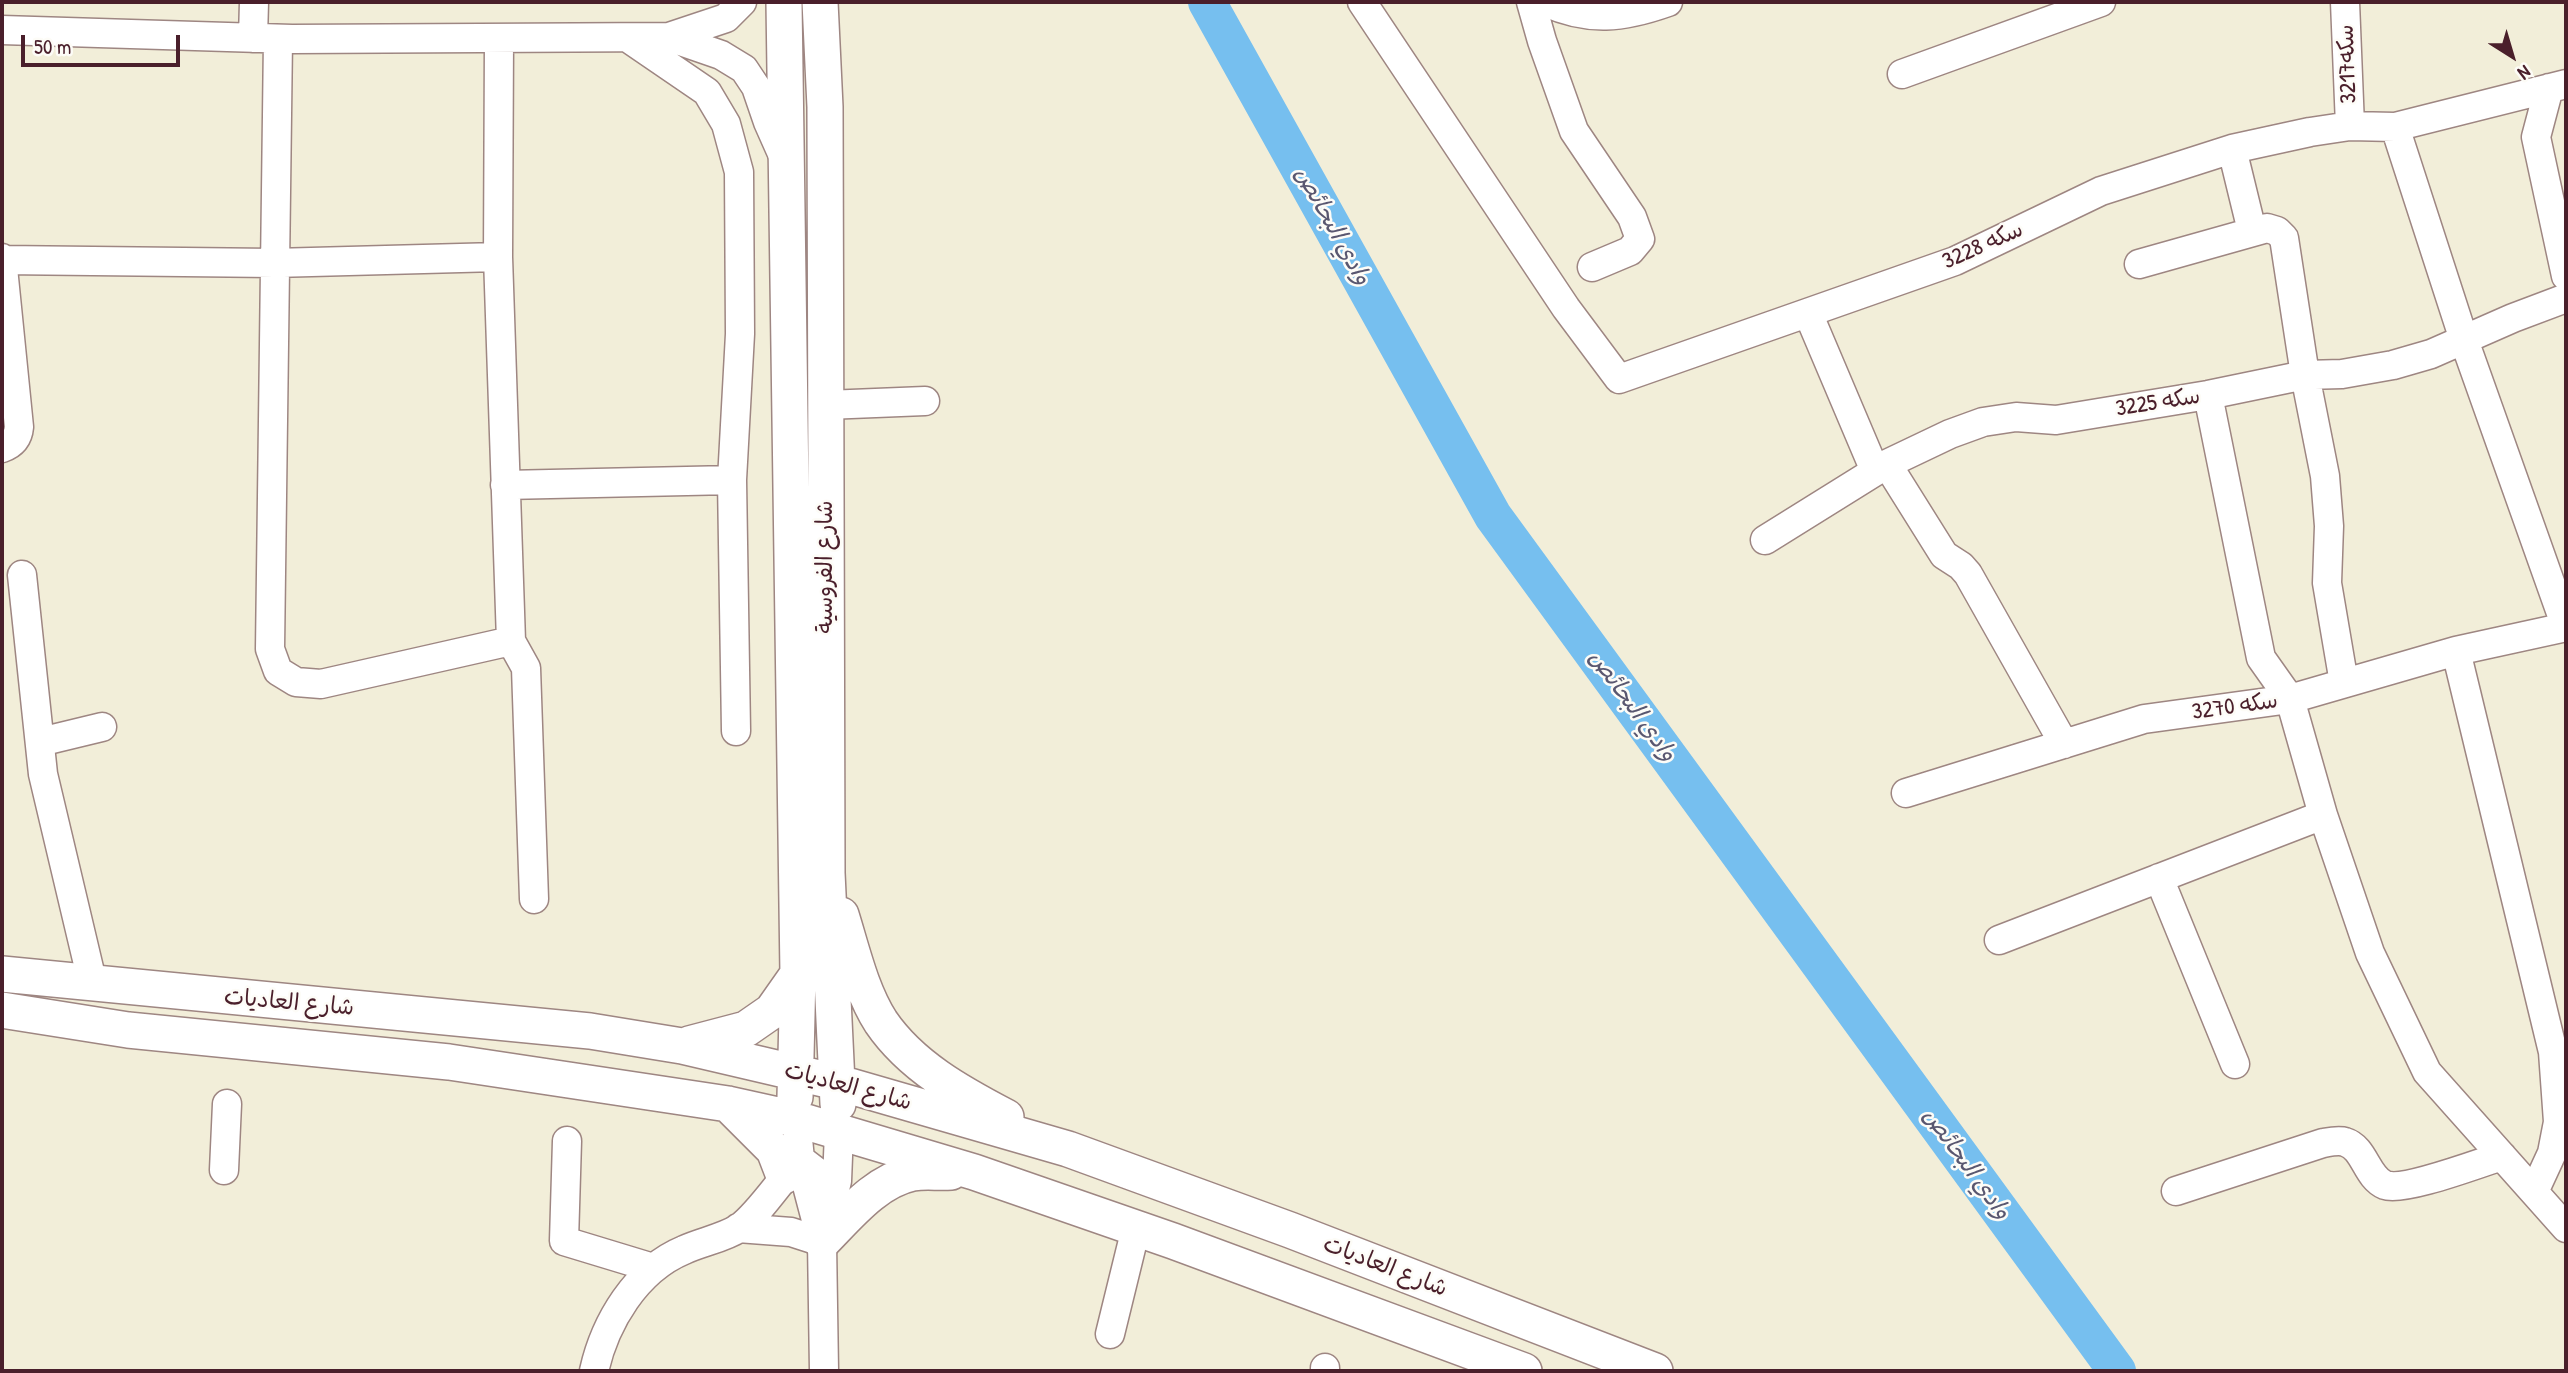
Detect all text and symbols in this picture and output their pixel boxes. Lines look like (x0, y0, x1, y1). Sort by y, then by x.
scale bar (24, 21, 184, 65)
north arrow (2477, 21, 2547, 91)
street label: سكه3217 (2333, 24, 2363, 104)
text: 50 m (34, 32, 71, 61)
text: N (2513, 59, 2537, 86)
water label: وادي البحائص (1288, 162, 1376, 290)
street label: سكه 3228 (1938, 216, 2028, 276)
street label: سكه 3225 (2114, 383, 2202, 423)
street label: شارع الفروسية (812, 500, 840, 634)
water label: وادي البحائص (1582, 645, 1682, 767)
street label: سكه 3270 (2190, 687, 2280, 727)
street label: شارع العاديات (223, 984, 355, 1022)
street label: شارع العاديات (781, 1057, 915, 1117)
water label: وادي البحائص (1916, 1103, 2016, 1225)
street label: شارع العاديات (1319, 1231, 1451, 1303)

